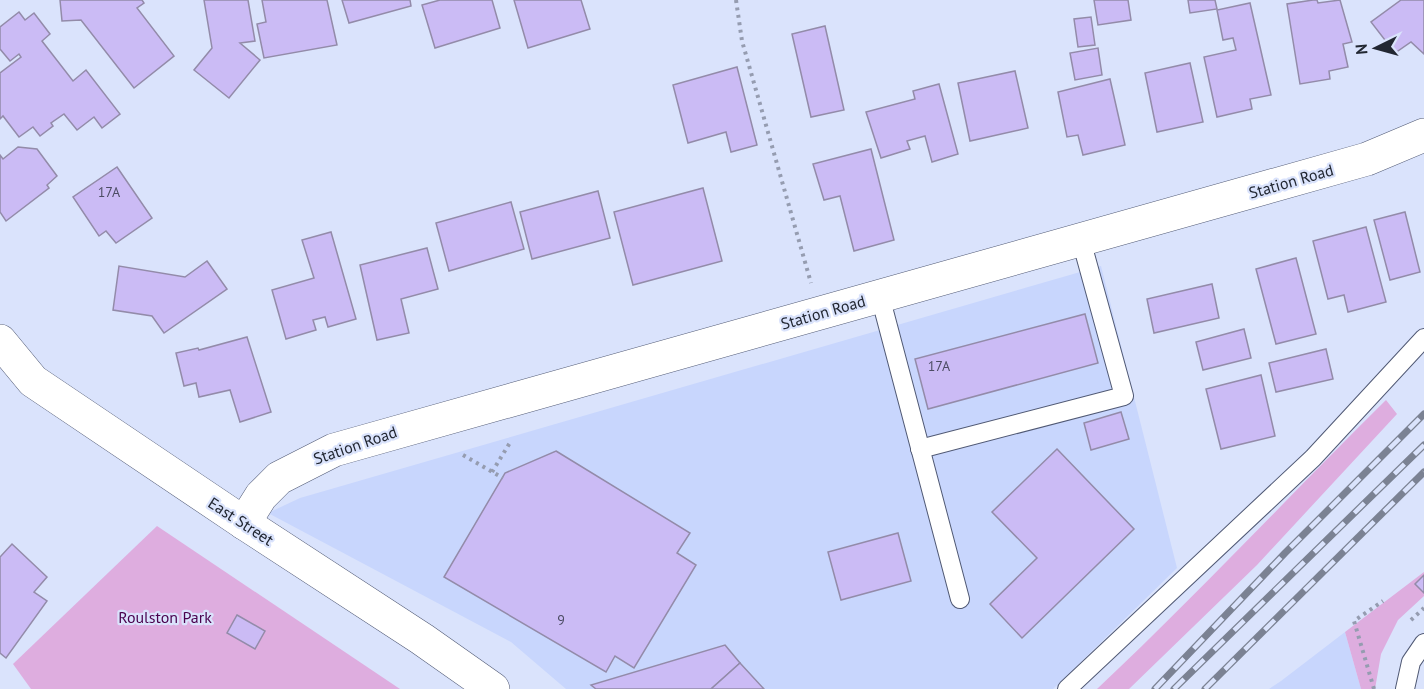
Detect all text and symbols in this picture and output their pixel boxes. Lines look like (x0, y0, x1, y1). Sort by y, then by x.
north arrow (1346, 18, 1406, 78)
text: N (1351, 43, 1371, 55)
street label: Station Road (1246, 159, 1336, 203)
house number: 17A (98, 183, 121, 201)
street label: Station Road (778, 290, 868, 334)
house number: 17A (928, 357, 951, 375)
street label: Station Road (311, 421, 399, 469)
street label: East Street (205, 493, 278, 550)
park label: Roulston Park (118, 607, 212, 627)
house number: 9 (557, 611, 565, 629)

